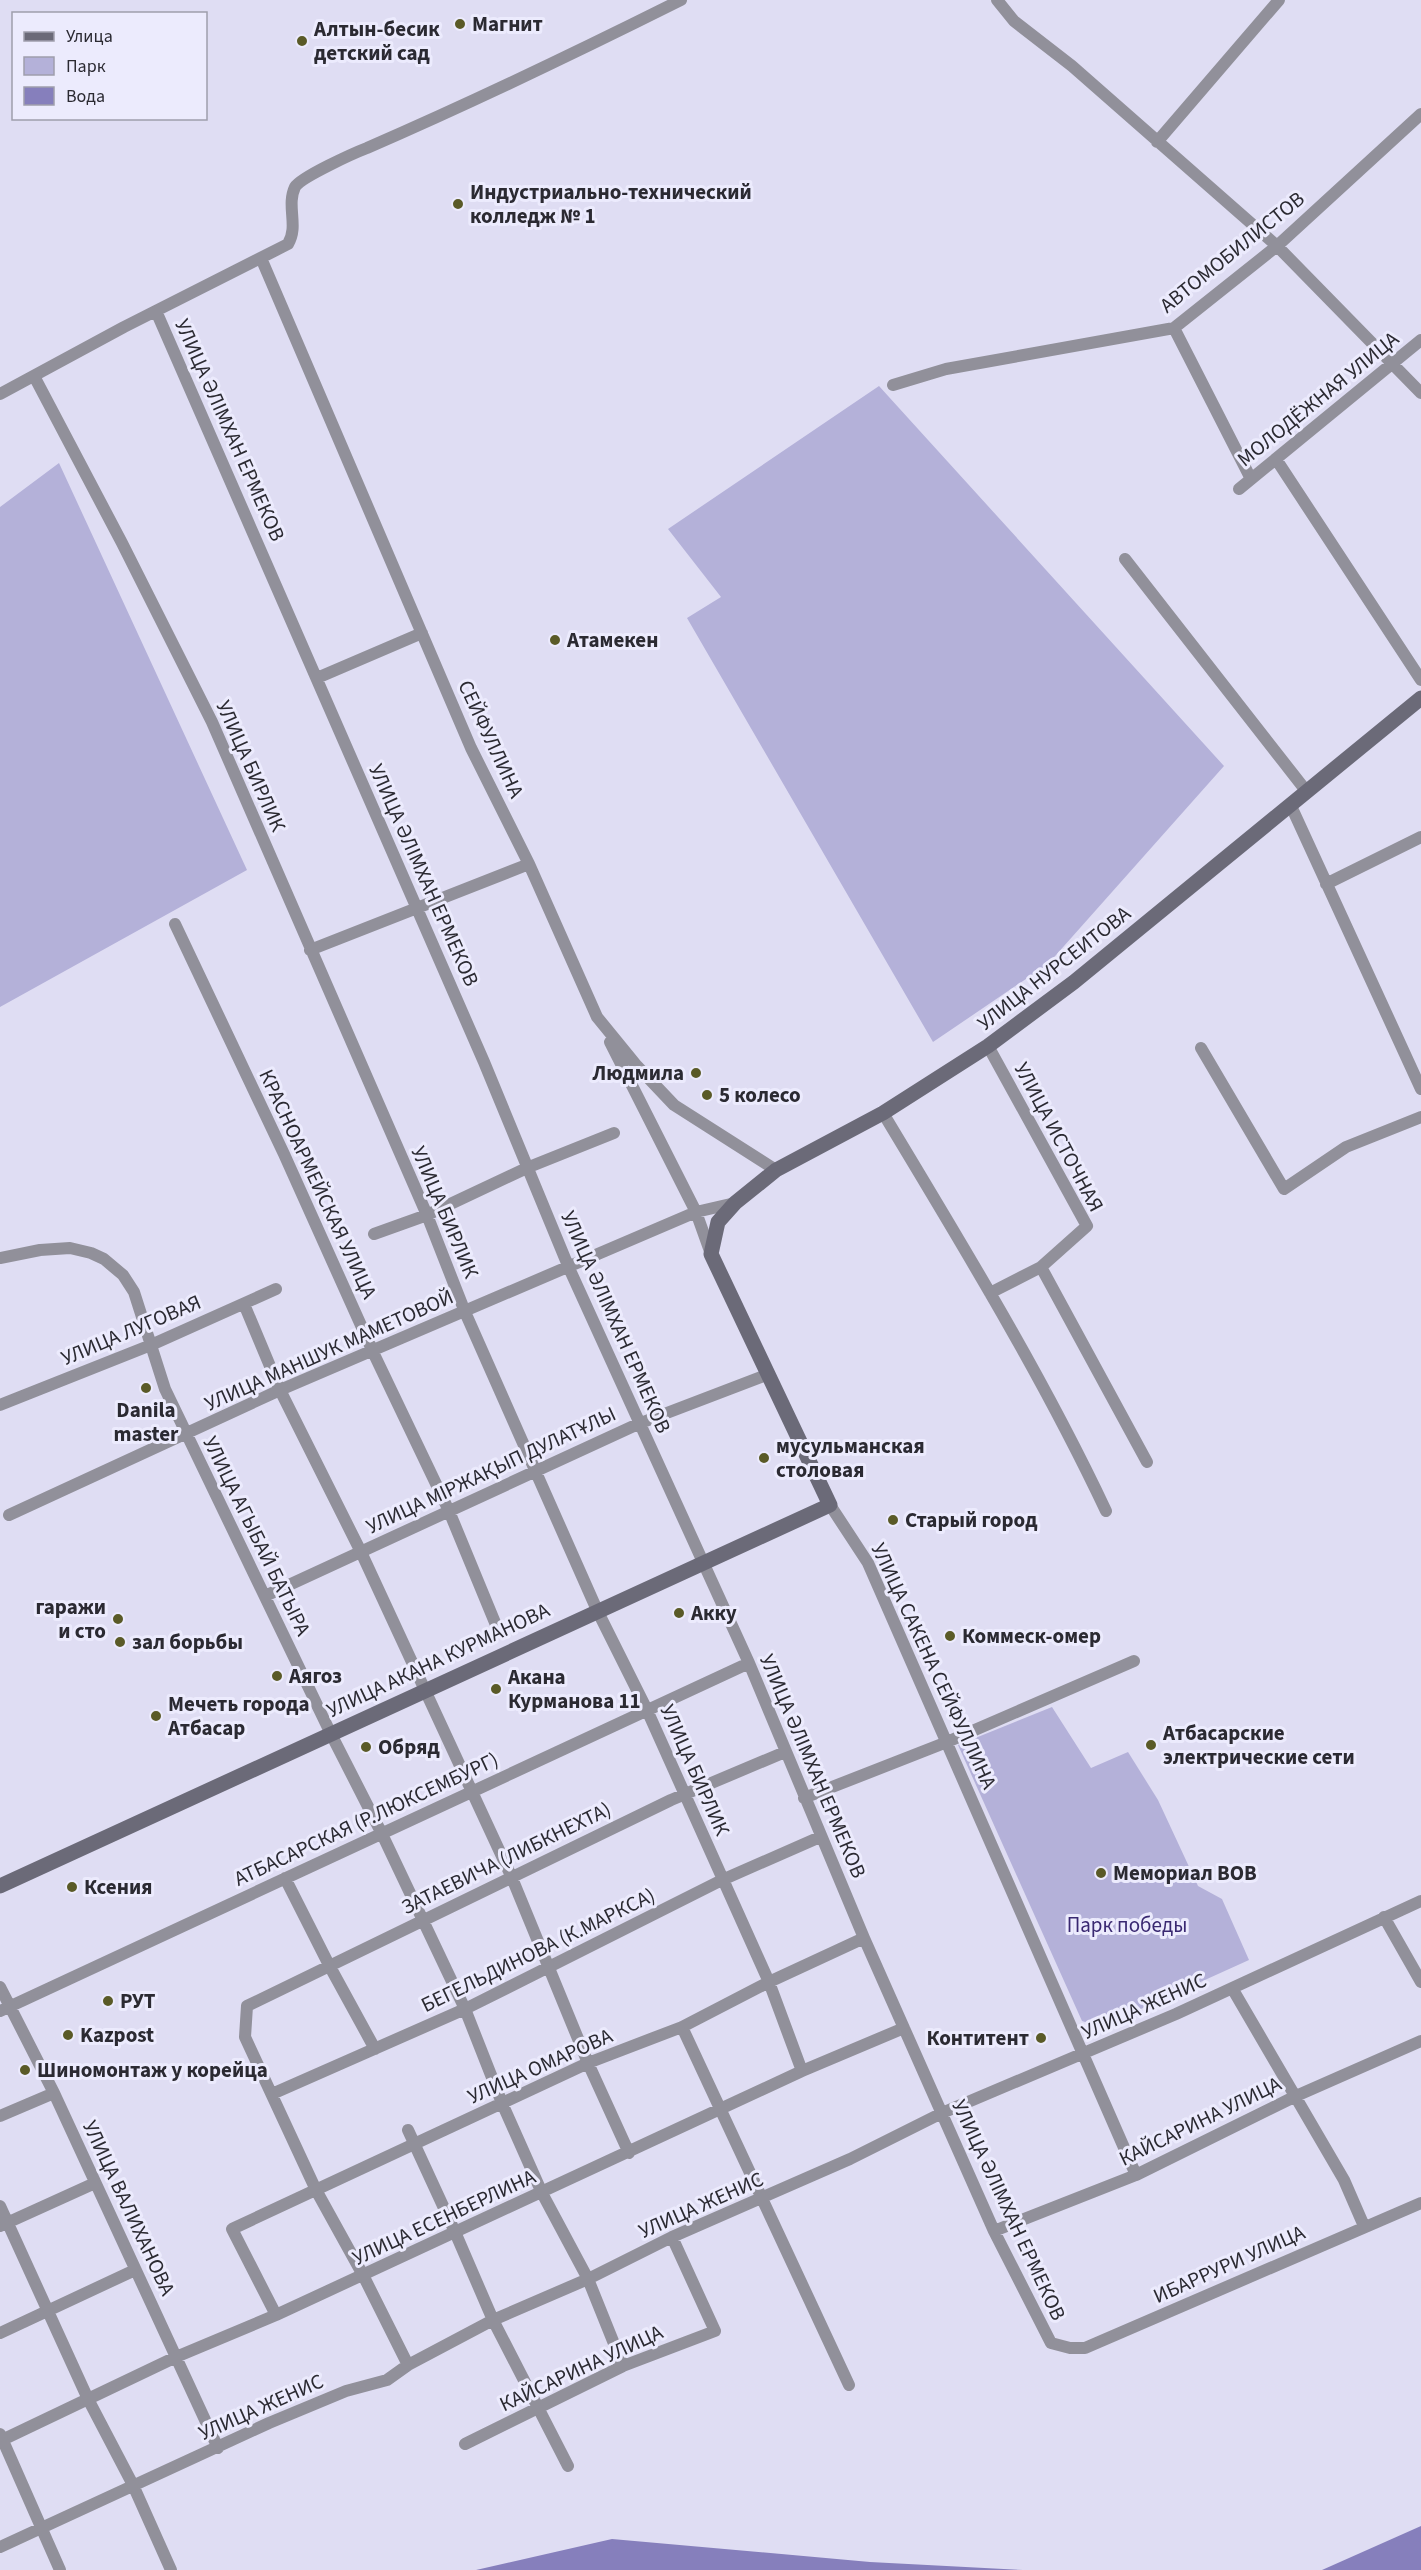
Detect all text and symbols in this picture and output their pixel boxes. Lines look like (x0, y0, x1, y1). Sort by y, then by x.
place label: Магнит (472, 9, 543, 39)
legend (12, 12, 207, 120)
place label: Алтын-бесик детский сад (313, 14, 440, 68)
marker: Магнит (453, 17, 467, 31)
text: Улица (66, 24, 113, 49)
marker: Алтын-бесик детский сад (295, 34, 309, 48)
text: Парк (66, 54, 106, 79)
text: Вода (66, 84, 105, 109)
place label: Индустриально-технический колледж № 1 (470, 177, 752, 231)
street label: АВТОМОБИЛИСТОВ (1153, 184, 1311, 320)
marker: Индустриально-технический колледж № 1 (451, 197, 465, 211)
street label: УЛИЦА ӘЛІМХАН ЕРМЕКОВ (167, 314, 293, 546)
street label: МОЛОДЁЖНАЯ УЛИЦА (1231, 324, 1406, 474)
place label: Атамекен (566, 625, 658, 655)
marker: Атамекен (548, 633, 562, 647)
street label: СЕЙФУЛЛИНА (451, 675, 532, 803)
street label: УЛИЦА БИРЛИК (209, 696, 294, 837)
street label: УЛИЦА ӘЛІМХАН ЕРМЕКОВ (361, 759, 487, 991)
street label: УЛИЦА НУРСЕИТОВА (971, 898, 1137, 1037)
street label: УЛИЦА ИСТОЧНАЯ (1007, 1057, 1111, 1217)
place label: Людмила (591, 1058, 684, 1088)
street label: КРАСНОАРМЕЙСКАЯ УЛИЦА (251, 1064, 385, 1304)
marker: Людмила (689, 1066, 703, 1080)
place label: 5 колесо (719, 1080, 801, 1110)
marker: 5 колесо (700, 1088, 714, 1102)
street label: УЛИЦА БИРЛИК (404, 1141, 487, 1283)
street label: УЛИЦА ӘЛІМХАН ЕРМЕКОВ (553, 1206, 679, 1438)
street label: УЛИЦА МАНШУК МАМЕТОВОЙ (200, 1282, 458, 1418)
street label: УЛИЦА ЛУГОВАЯ (56, 1287, 206, 1373)
marker: Danila master (139, 1381, 153, 1395)
place label: Danila master (114, 1395, 179, 1449)
street label: УЛИЦА МІРЖАҚЫП ДУЛАТҰЛЫ (361, 1399, 621, 1541)
street label: УЛИЦА АГЫБАЙ БАТЫРА (196, 1431, 319, 1641)
place label: мусульманская столовая (776, 1431, 925, 1485)
marker: мусульманская столовая (757, 1451, 771, 1465)
place label: Старый город (905, 1505, 1038, 1535)
marker: Старый город (886, 1513, 900, 1527)
street label: УЛИЦА САКЕНА СЕЙФУЛЛИНА (864, 1538, 1005, 1795)
place label: гаражи и сто (36, 1592, 106, 1646)
street label: УЛИЦА АКАНА КУРМАНОВА (322, 1595, 555, 1725)
place label: Акку (690, 1598, 737, 1628)
marker: Акку (672, 1606, 686, 1620)
marker: гаражи и сто (111, 1612, 125, 1626)
place label: Коммеск-омер (962, 1621, 1101, 1651)
place label: зал борьбы (132, 1627, 243, 1657)
marker: Коммеск-омер (943, 1629, 957, 1643)
marker: зал борьбы (113, 1635, 127, 1649)
street label: УЛИЦА ӘЛІМХАН ЕРМЕКОВ (752, 1649, 874, 1883)
place label: Аягоз (288, 1661, 342, 1691)
place label: Акана Курманова 11 (507, 1662, 641, 1716)
marker: Аягоз (270, 1669, 284, 1683)
marker: Акана Курманова 11 (489, 1682, 503, 1696)
place label: Мечеть города Атбасар (167, 1689, 310, 1743)
street label: УЛИЦА БИРЛИК (653, 1700, 738, 1841)
marker: Мечеть города Атбасар (149, 1709, 163, 1723)
place label: Атбасарские электрические сети (1162, 1718, 1355, 1772)
place label: Обряд (378, 1732, 440, 1762)
marker: Атбасарские электрические сети (1144, 1738, 1158, 1752)
marker: Обряд (359, 1740, 373, 1754)
street label: АТБАСАРСКАЯ (Р.ЛЮКСЕМБУРГ) (229, 1744, 503, 1894)
street label: ЗАТАЕВИЧА (ЛИБКНЕХТА) (396, 1794, 616, 1922)
place label: Мемориал ВОВ (1113, 1858, 1257, 1888)
marker: Мемориал ВОВ (1094, 1866, 1108, 1880)
place label: Ксения (84, 1872, 153, 1902)
marker: Ксения (65, 1880, 79, 1894)
street label: БЕГЕЛЬДИНОВА (К.МАРКСА) (416, 1880, 660, 2020)
park label: Парк победы (1067, 1910, 1187, 1940)
street label: УЛИЦА ЖЕНИС (1077, 1965, 1211, 2047)
place label: РУТ (120, 1986, 156, 2016)
marker: РУТ (101, 1994, 115, 2008)
place label: Kazpost (80, 2020, 154, 2050)
street label: УЛИЦА ОМАРОВА (463, 2020, 618, 2111)
place label: Контитент (927, 2023, 1029, 2053)
marker: Kazpost (61, 2028, 75, 2042)
marker: Контитент (1034, 2031, 1048, 2045)
place label: Шиномонтаж у корейца (37, 2055, 268, 2085)
marker: Шиномонтаж у корейца (18, 2063, 32, 2077)
street label: КАЙСАРИНА УЛИЦА (1114, 2068, 1287, 2173)
street label: УЛИЦА ӘЛІМХАН ЕРМЕКОВ (945, 2095, 1073, 2325)
street label: УЛИЦА ВАЛИХАНОВА (75, 2115, 183, 2301)
street label: УЛИЦА ЕСЕНБЕРЛИНА (348, 2161, 541, 2273)
street label: УЛИЦА ЖЕНИС (634, 2164, 768, 2246)
street label: ИБАРРУРИ УЛИЦА (1148, 2217, 1310, 2311)
street label: КАЙСАРИНА УЛИЦА (494, 2317, 668, 2419)
street label: УЛИЦА ЖЕНИС (194, 2366, 328, 2448)

